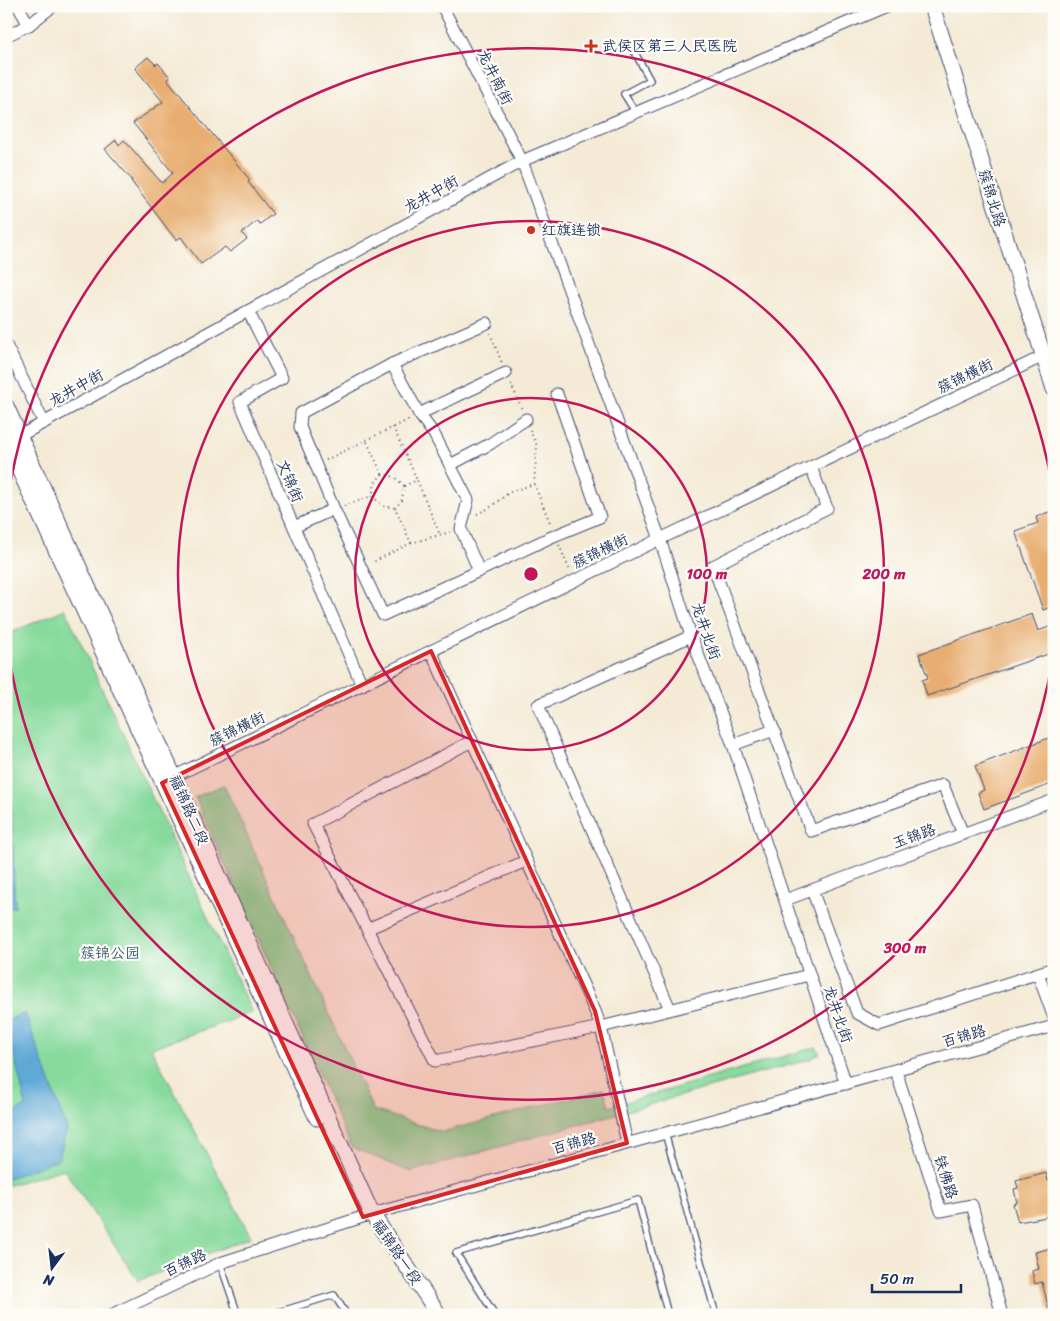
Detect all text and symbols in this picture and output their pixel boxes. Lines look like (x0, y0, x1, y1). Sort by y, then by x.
place label: 武侯区第三人民医院 (602, 33, 737, 59)
marker: 武侯区第三人民医院 (584, 39, 598, 53)
street label: 龙井南街 (470, 44, 520, 110)
street label: 簇锦北路 (971, 166, 1013, 230)
street label: 龙井中街 (398, 168, 464, 220)
place label: 红旗连锁 (541, 217, 601, 243)
marker: 红旗连锁 (525, 224, 537, 236)
street label: 簇锦横街 (932, 351, 998, 401)
street label: 龙井中街 (43, 362, 109, 414)
street label: 文锦街 (269, 455, 311, 507)
street label: 簇锦横街 (567, 526, 633, 576)
text: 100 m (687, 561, 728, 587)
text: 200 m (861, 561, 906, 587)
centre of rings (522, 565, 540, 583)
street label: 龙井北街 (684, 598, 728, 664)
street label: 簇锦横街 (204, 704, 270, 754)
street label: 福锦路二段 (162, 770, 216, 850)
street label: 玉锦路 (888, 816, 940, 856)
text: 300 m (883, 935, 927, 961)
park label: 簇锦公园 (80, 940, 140, 966)
street label: 龙井北街 (816, 981, 860, 1047)
street label: 百锦路 (939, 1017, 989, 1055)
street label: 百锦路 (549, 1125, 599, 1161)
street label: 铁佛路 (927, 1152, 965, 1202)
street label: 福锦路一段 (365, 1214, 429, 1290)
street label: 百锦路 (159, 1242, 211, 1284)
north arrow (28, 1244, 78, 1294)
scale bar (872, 1261, 961, 1293)
text: 50 m (880, 1266, 915, 1292)
text: N (41, 1267, 58, 1294)

